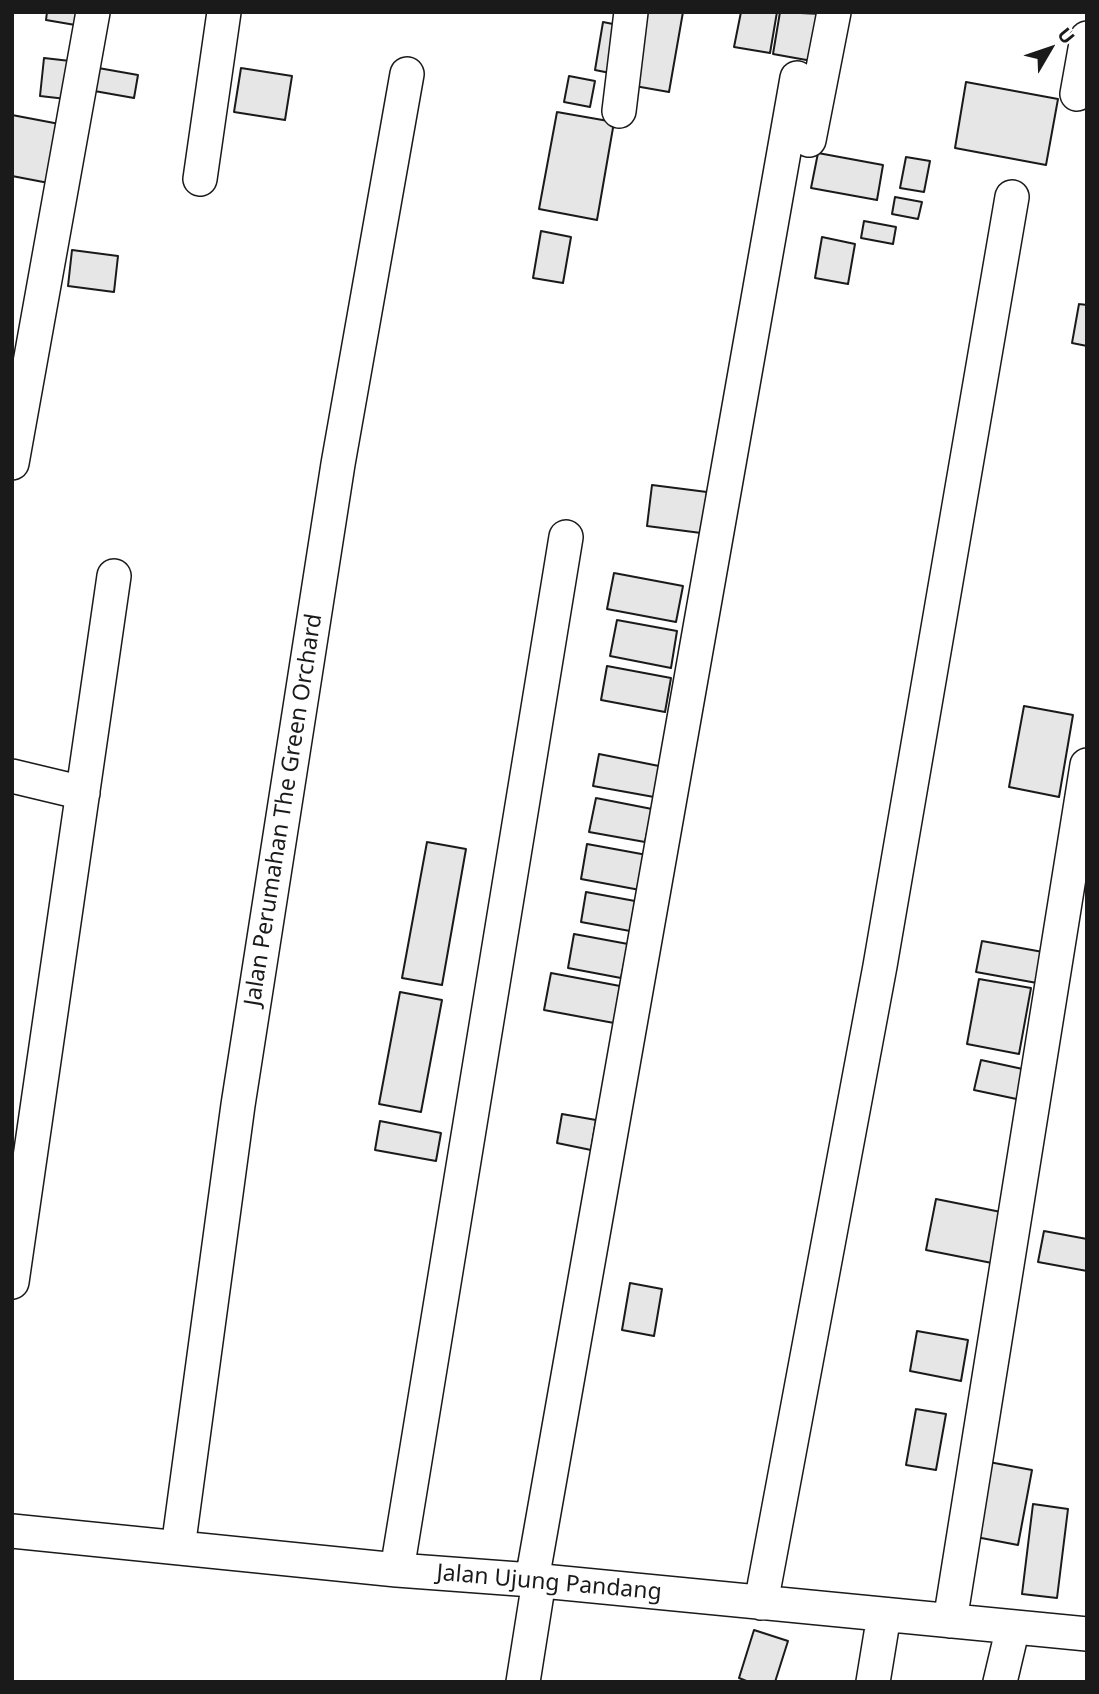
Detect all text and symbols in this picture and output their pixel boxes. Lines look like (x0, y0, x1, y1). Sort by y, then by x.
north arrow (1015, 14, 1085, 84)
text: U (1052, 22, 1081, 50)
street label: Jalan Perumahan The Green Orchard (239, 612, 329, 1008)
street label: Jalan Ujung Pandang (435, 1559, 663, 1607)

